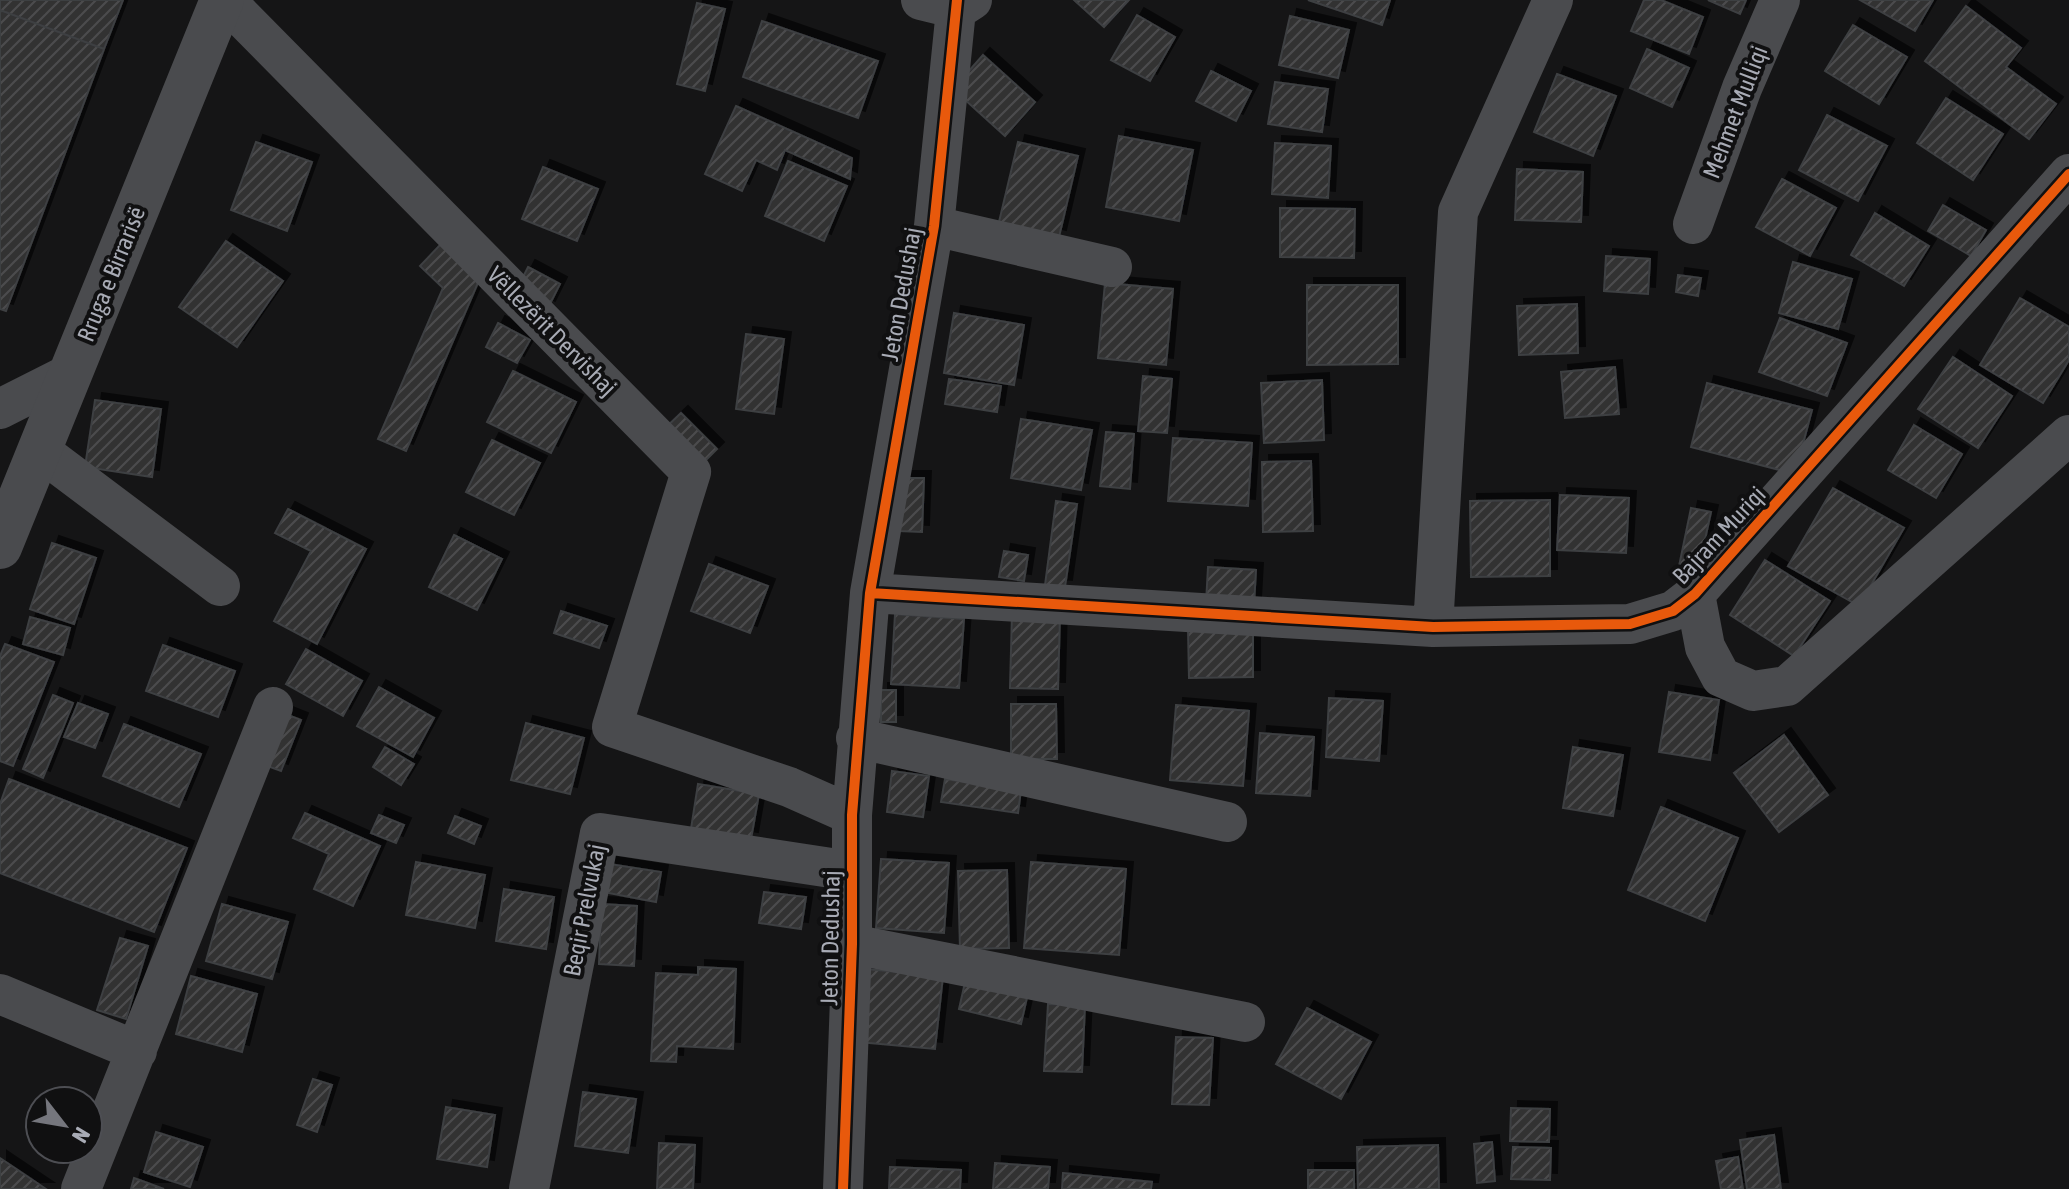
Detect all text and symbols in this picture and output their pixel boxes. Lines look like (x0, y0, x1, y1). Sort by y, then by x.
street label: Mehmet Mulliqi (1697, 42, 1773, 182)
street label: Rruga e Birrarisë (72, 203, 150, 345)
street label: Jeton Dedushaj (876, 225, 926, 363)
street label: Vëllezërit Dervishaj (482, 261, 622, 401)
street label: Bajram Muriqi (1667, 481, 1771, 589)
street label: Beqir Prelvukaj (558, 842, 610, 978)
street label: Jeton Dedushaj (815, 870, 845, 1006)
north arrow (24, 1085, 104, 1165)
text: N (67, 1123, 96, 1148)

